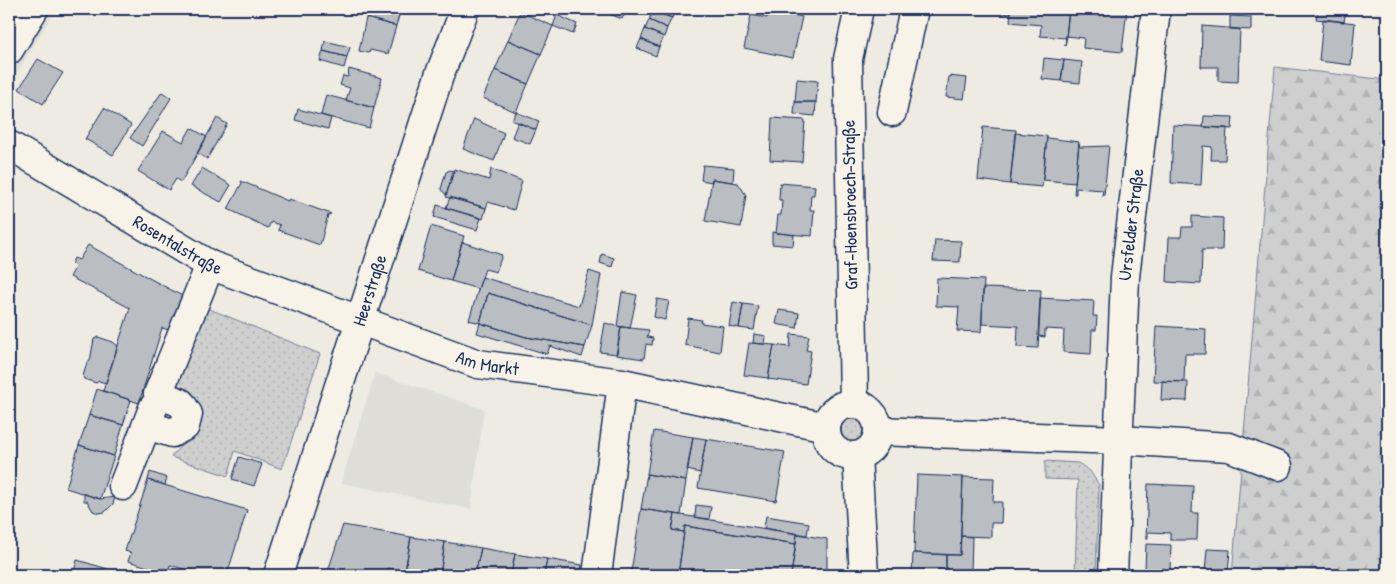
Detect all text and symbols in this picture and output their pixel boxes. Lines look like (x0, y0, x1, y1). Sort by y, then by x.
street label: Graf-Hoensbroech-Straße (836, 120, 863, 290)
street label: Ursfelder Straße (1112, 167, 1149, 282)
street label: Rosentalstraße (128, 209, 225, 280)
street label: Heerstraße (346, 251, 393, 329)
street label: Am Markt (453, 344, 521, 381)

